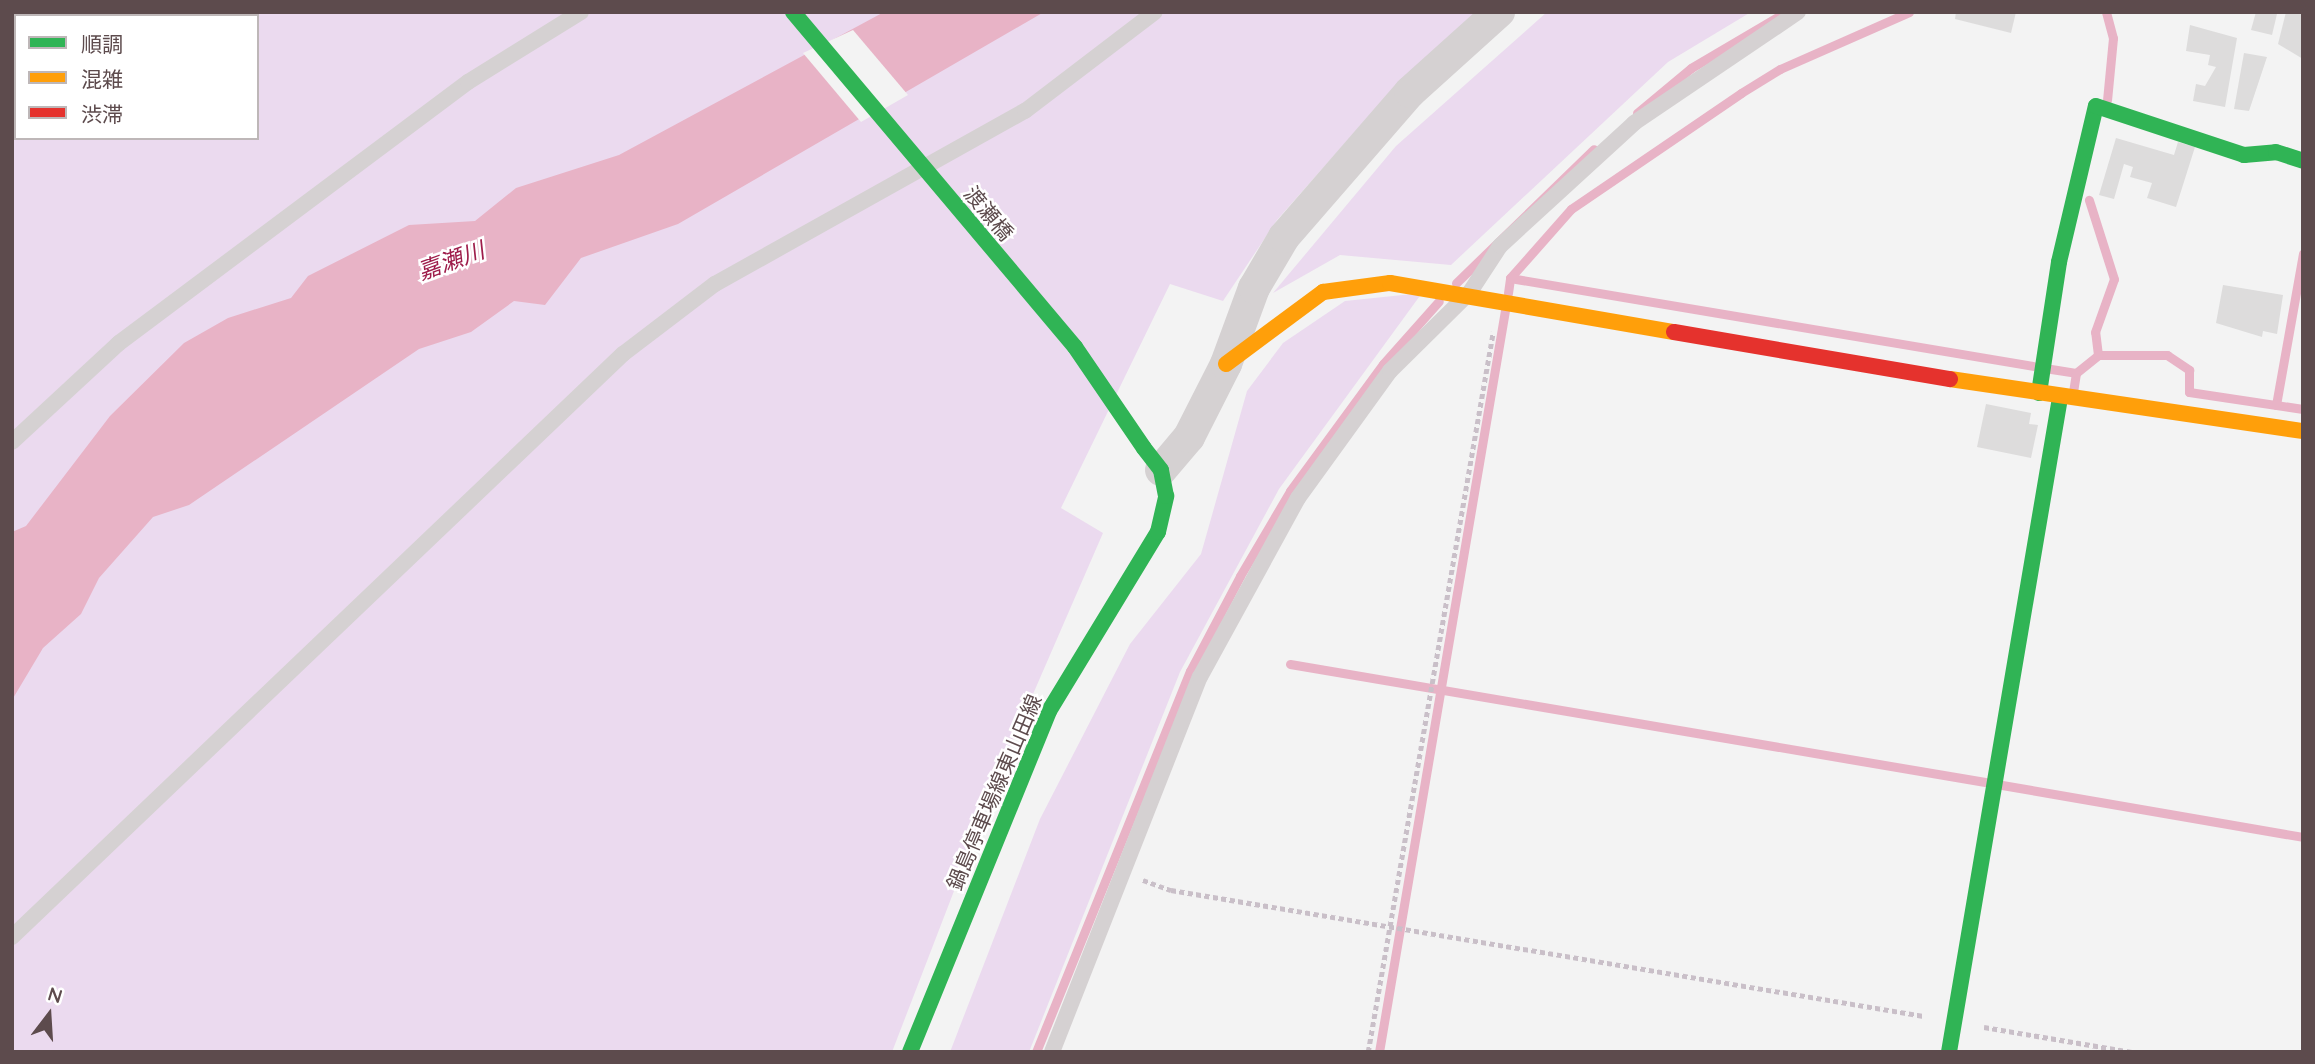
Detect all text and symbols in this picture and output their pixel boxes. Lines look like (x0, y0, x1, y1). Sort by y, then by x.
legend (14, 14, 259, 140)
text: 順調 (81, 31, 123, 57)
text: 混雑 (81, 66, 123, 92)
text: 渋滞 (81, 101, 123, 127)
street label: 渡瀬橋 (959, 181, 1019, 245)
water label: 嘉瀬川 (414, 236, 488, 286)
street label: 鍋島停車場線東山田線 (941, 690, 1047, 894)
north arrow (14, 980, 84, 1050)
text: N (45, 981, 65, 1008)

